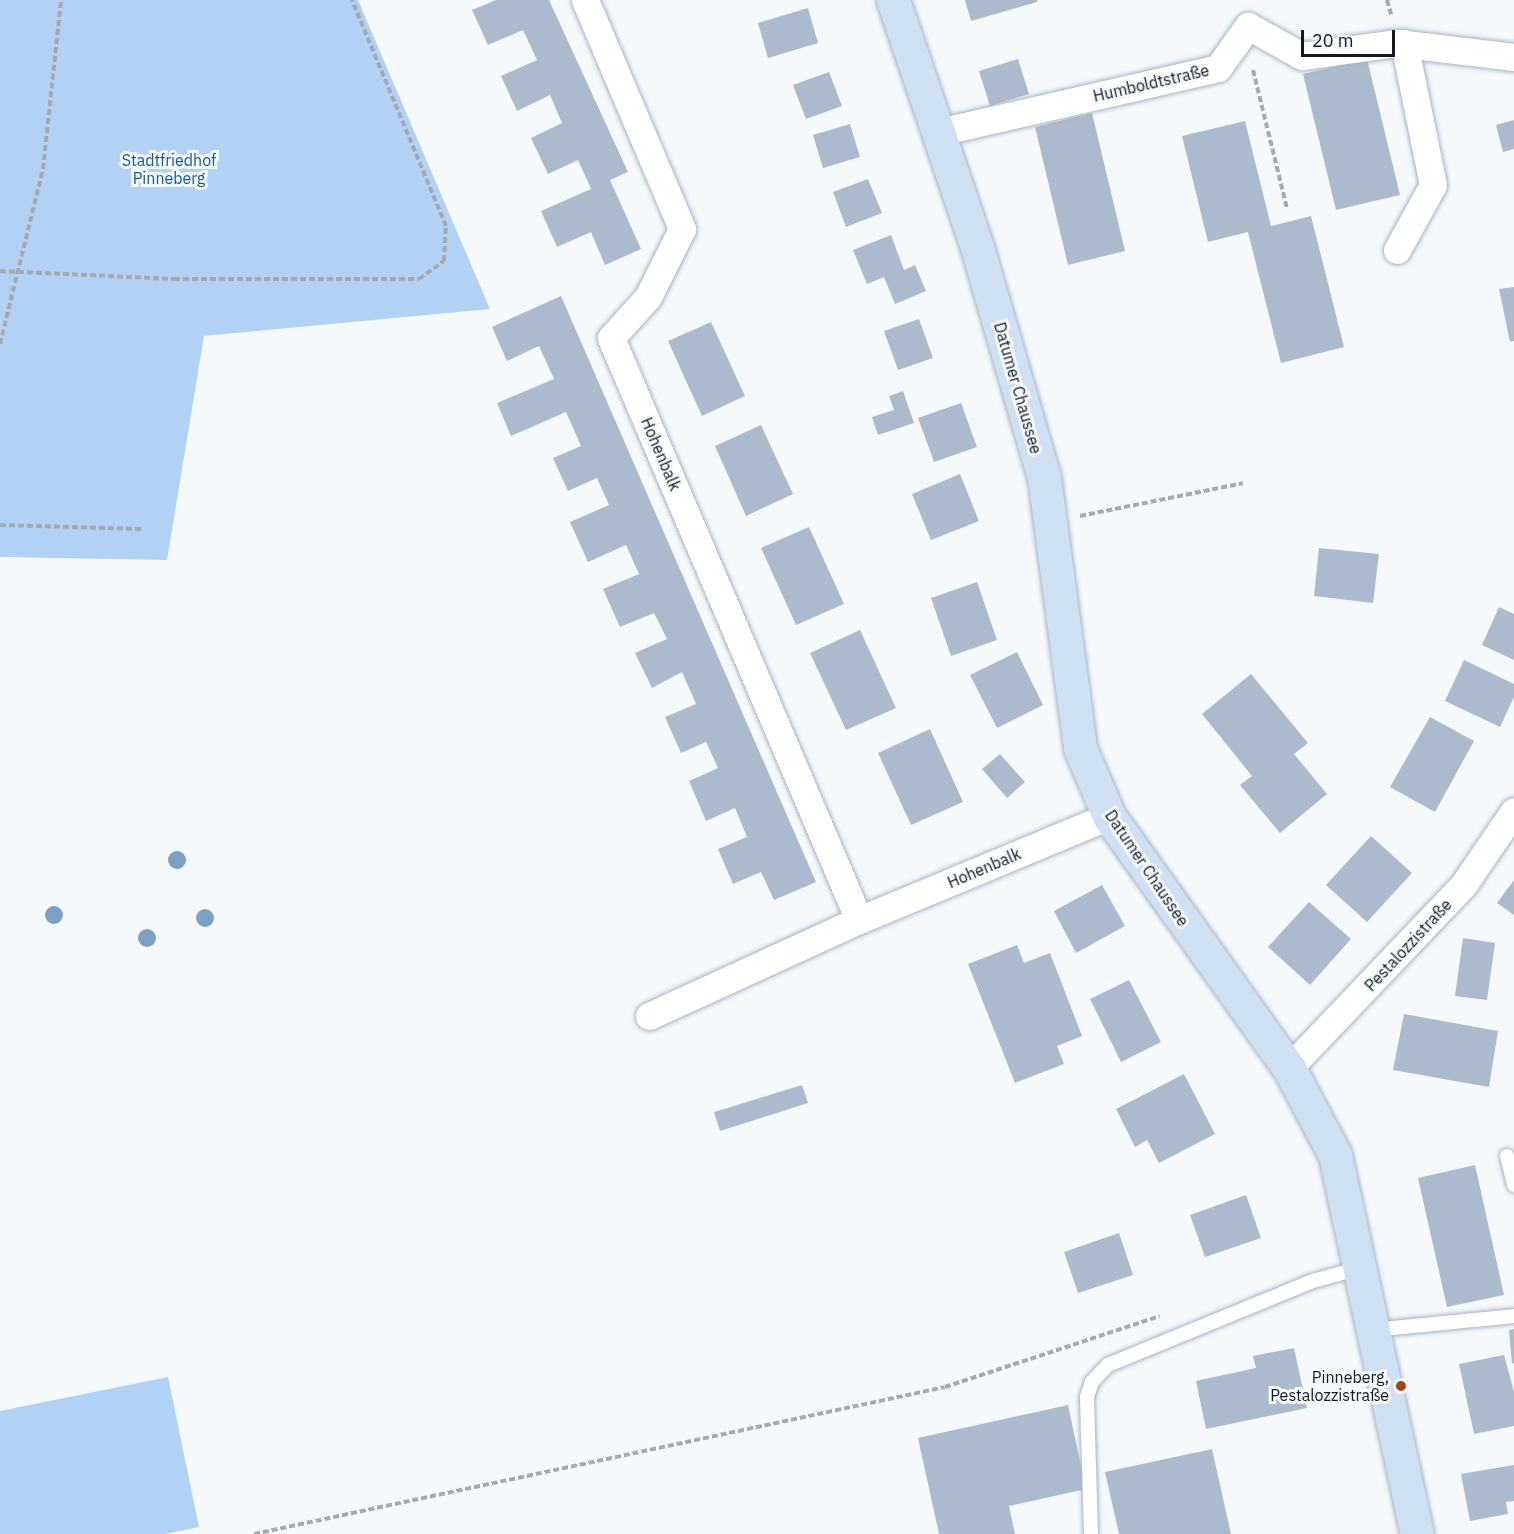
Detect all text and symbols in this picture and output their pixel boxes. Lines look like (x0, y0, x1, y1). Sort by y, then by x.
scale bar (1304, 18, 1398, 56)
text: 20 m (1312, 29, 1354, 52)
street label: Humboldtstraße (1091, 60, 1211, 106)
park label: Stadtfriedhof Pinneberg (122, 150, 216, 188)
street label: Datumer Chaussee (990, 320, 1046, 456)
street label: Hohenbalk (637, 414, 685, 494)
street label: Datumer Chaussee (1101, 806, 1193, 930)
street label: Hohenbalk (944, 844, 1024, 892)
street label: Pestalozzistraße (1360, 895, 1456, 995)
place label: Pinneberg, Pestalozzistraße (1270, 1367, 1389, 1405)
marker: Pinneberg, Pestalozzistraße (1394, 1379, 1408, 1393)

